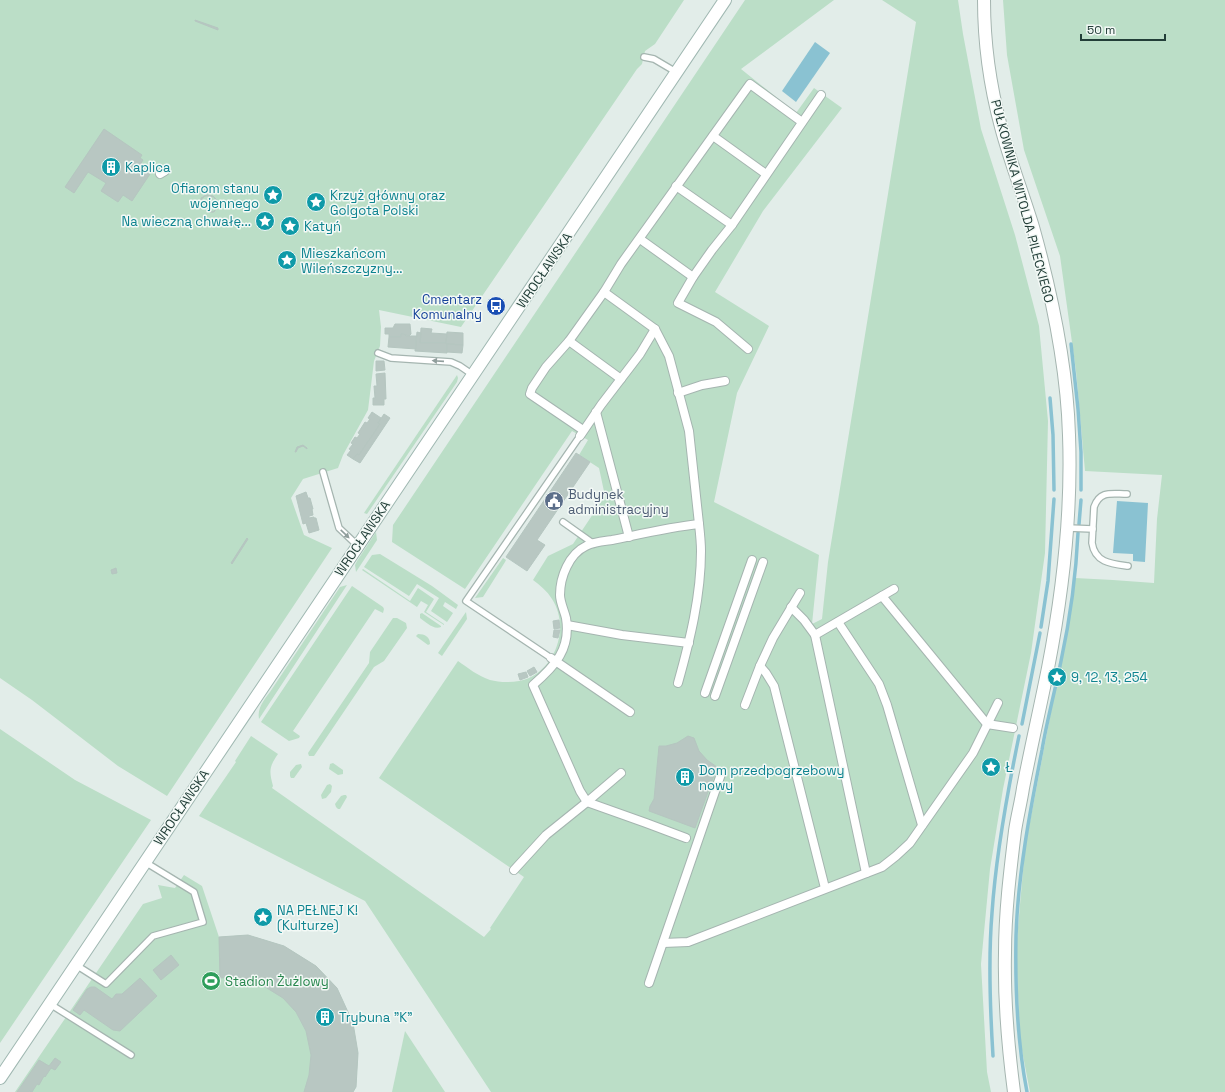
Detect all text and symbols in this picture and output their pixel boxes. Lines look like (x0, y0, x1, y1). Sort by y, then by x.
scale bar (1081, 16, 1165, 42)
text: 50 m (1087, 22, 1115, 38)
street label: PUŁKOWNIKA WITOLDA PILECKIEGO (987, 98, 1058, 305)
building icon: Kaplica (100, 156, 122, 178)
place label: Kaplica (125, 159, 171, 176)
place label: Ofiarom stanu wojennego (171, 180, 259, 212)
place icon: Ofiarom stanu wojennego (262, 184, 284, 206)
place label: Krzyż główny oraz Golgota Polski (330, 187, 445, 219)
place icon: Krzyż główny oraz Golgota Polski (305, 191, 327, 213)
place icon: Na wieczną chwałę... (254, 210, 276, 232)
place label: Na wieczną chwałę... (122, 213, 251, 230)
place icon: Katyń (279, 215, 301, 237)
place label: Katyń (304, 218, 341, 235)
street label: WROCŁAWSKA (513, 229, 576, 311)
place label: Mieszkańcom Wileńszczyzny... (301, 245, 403, 277)
place icon: Mieszkańcom Wileńszczyzny... (276, 249, 298, 271)
place label: Cmentarz Komunalny (413, 291, 482, 323)
bus stop icon: Cmentarz Komunalny (485, 295, 507, 317)
one-way arrow (432, 357, 444, 364)
place label: Budynek administracyjny (568, 486, 669, 518)
public building icon: Budynek administracyjny (543, 490, 565, 512)
street label: WROCŁAWSKA (331, 497, 394, 579)
one-way arrow (340, 529, 350, 539)
place icon: 9, 12, 13, 254 (1046, 666, 1068, 688)
place label: 9, 12, 13, 254 (1071, 669, 1148, 686)
place icon: Ł (980, 756, 1002, 778)
place label: Ł (1005, 759, 1013, 776)
place label: Dom przedpogrzebowy nowy (699, 762, 845, 794)
street label: WROCŁAWSKA (150, 766, 213, 848)
building icon: Dom przedpogrzebowy nowy (674, 766, 696, 788)
place label: NA PEŁNEJ K! (Kulturze) (277, 902, 358, 934)
place icon: NA PEŁNEJ K! (Kulturze) (252, 906, 274, 928)
sports icon: Stadion Żużlowy (200, 970, 222, 992)
place label: Stadion Żużlowy (225, 973, 329, 990)
building icon: Trybuna "K" (314, 1006, 336, 1028)
place label: Trybuna "K" (339, 1009, 413, 1026)

